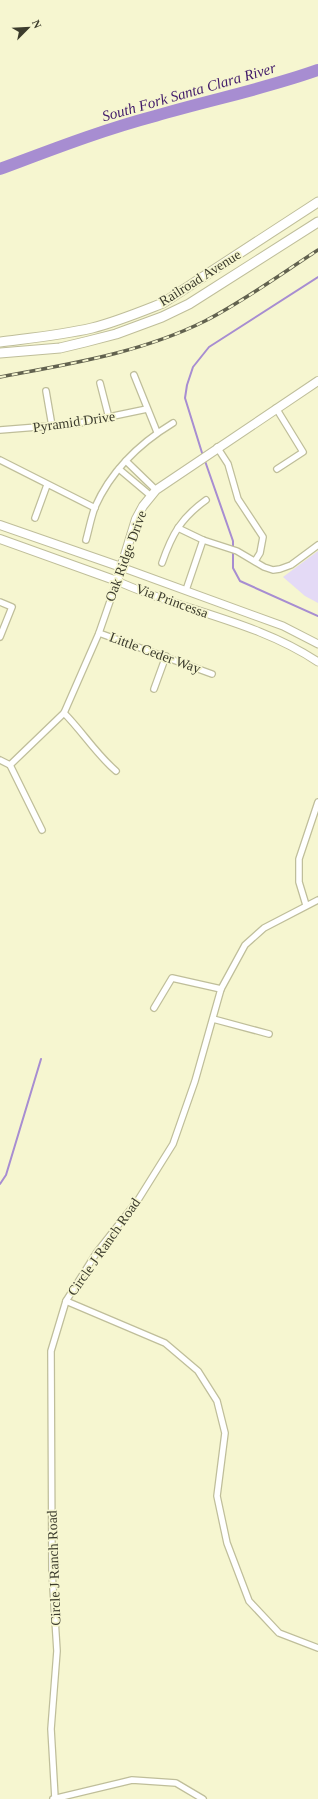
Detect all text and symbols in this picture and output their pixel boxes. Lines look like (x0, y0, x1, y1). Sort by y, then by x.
north arrow (8, 8, 48, 48)
text: N (30, 18, 44, 30)
water label: South Fork Santa Clara River (100, 59, 278, 124)
street label: Railroad Avenue (156, 247, 244, 309)
street label: Pyramid Drive (32, 409, 116, 435)
street label: Oak Ridge Drive (103, 508, 149, 604)
street label: Via Princessa (134, 581, 211, 621)
street label: Little Ceder Way (107, 630, 203, 676)
street label: Circle J Ranch Road (65, 1195, 143, 1299)
street label: Circle J Ranch Road (44, 1510, 64, 1626)

